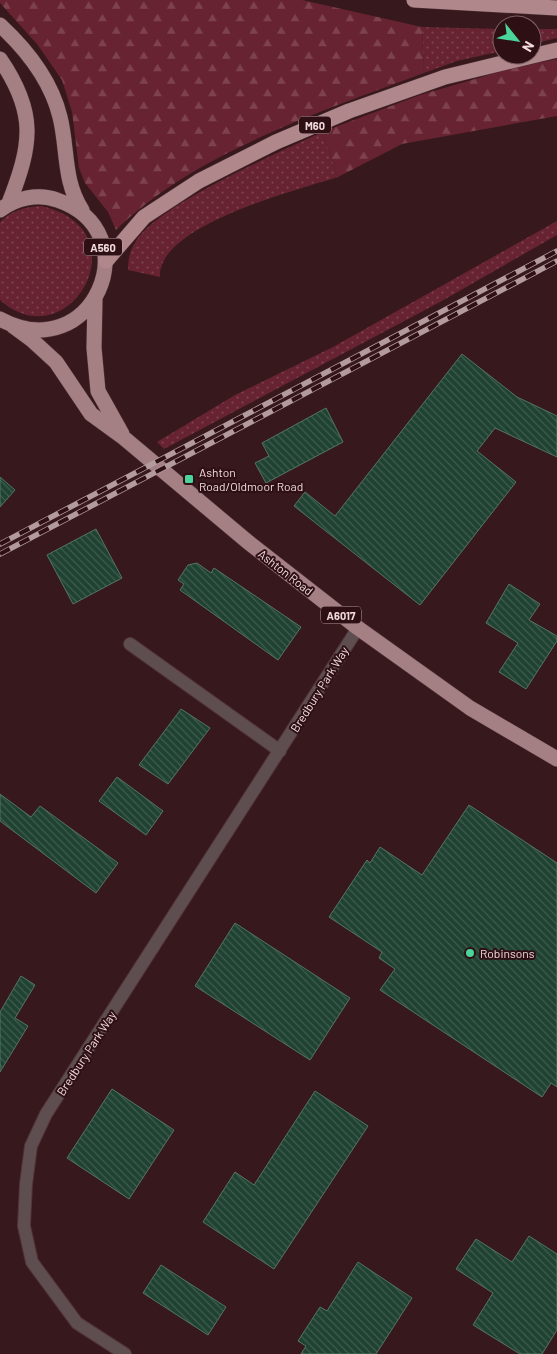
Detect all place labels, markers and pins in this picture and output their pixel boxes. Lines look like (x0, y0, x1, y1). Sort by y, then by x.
place label: Ashton Road/Oldmoor Road (199, 465, 303, 493)
marker: Ashton Road/Oldmoor Road (183, 473, 195, 485)
place label: Robinsons (480, 946, 535, 960)
marker: Robinsons (464, 947, 476, 959)

